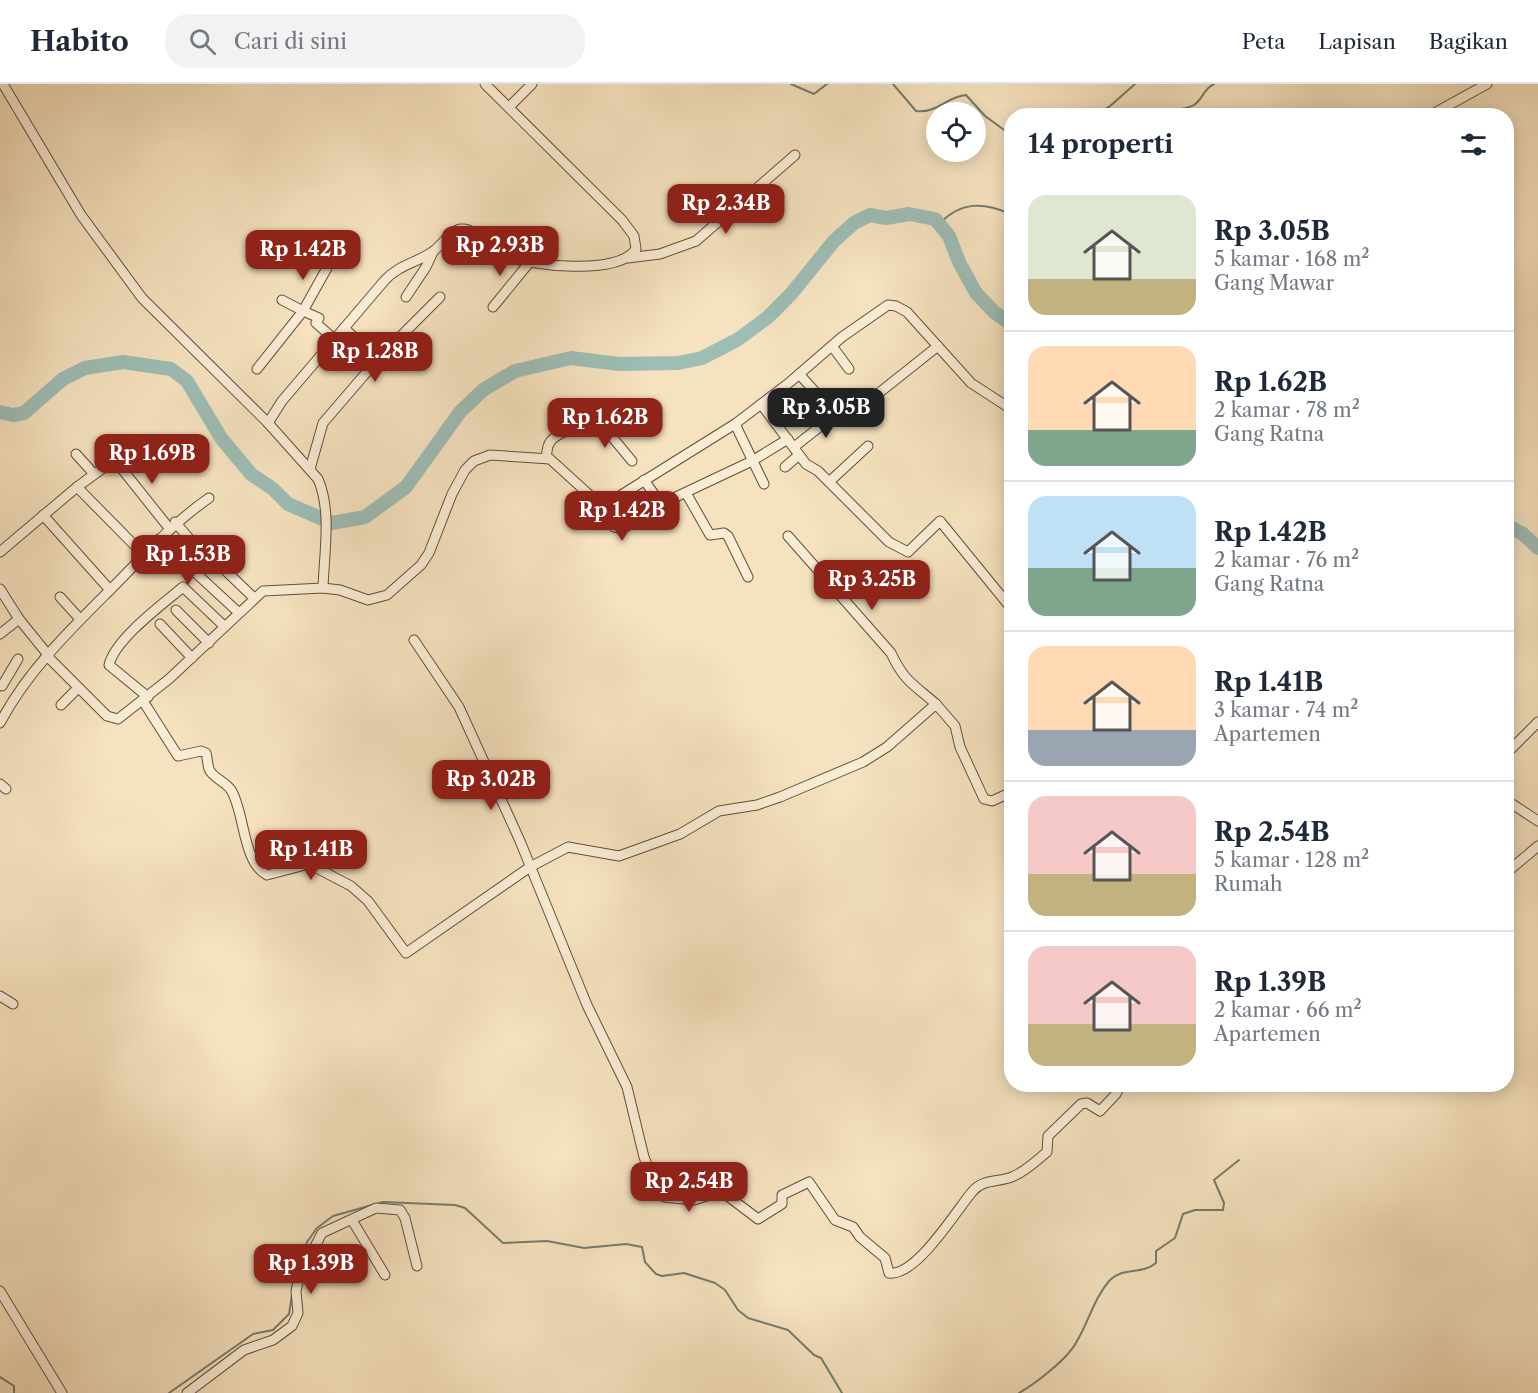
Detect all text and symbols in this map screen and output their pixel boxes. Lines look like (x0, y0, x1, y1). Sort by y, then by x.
search box (165, 14, 585, 68)
text: Habito (30, 24, 129, 58)
icon: search (186, 25, 219, 58)
text: Cari di sini (234, 28, 347, 55)
text: Peta (1242, 29, 1285, 54)
text: Lapisan (1318, 29, 1396, 54)
text: Bagikan (1429, 29, 1508, 54)
map controls (926, 102, 986, 162)
button: locate (926, 102, 986, 162)
text: 14 properti (1028, 128, 1173, 160)
icon: filters (1457, 128, 1490, 161)
pin: Rp 2.34B (664, 184, 788, 235)
text: Rp 2.34B (681, 191, 771, 215)
text: Rp 3.05B (1214, 215, 1330, 247)
icon: home (1076, 219, 1148, 291)
pin: Rp 2.93B (438, 226, 562, 277)
pin: Rp 1.42B (241, 230, 365, 281)
text: Rp 2.93B (456, 233, 544, 257)
text: Rp 1.42B (260, 237, 346, 261)
text: 5 kamar · 168 m² (1214, 247, 1369, 271)
text: Gang Mawar (1214, 271, 1334, 295)
pin: Rp 1.28B (313, 332, 437, 383)
text: Rp 1.28B (331, 339, 419, 363)
text: Rp 1.62B (1214, 366, 1327, 398)
icon: home (1076, 370, 1148, 442)
pin: Rp 3.05B (764, 388, 888, 439)
text: Rp 3.05B (781, 395, 871, 419)
pin: Rp 1.62B (543, 398, 667, 449)
text: 2 kamar · 78 m² (1214, 398, 1360, 422)
text: Rp 1.62B (562, 405, 648, 429)
text: Gang Ratna (1214, 422, 1324, 446)
pin: Rp 1.69B (90, 434, 214, 485)
text: Rp 1.69B (108, 441, 196, 465)
pin: Rp 1.42B (560, 491, 684, 542)
text: Rp 1.42B (579, 498, 665, 522)
text: Rp 1.42B (1214, 516, 1327, 548)
icon: home (1076, 520, 1148, 592)
pin: Rp 1.53B (126, 535, 250, 586)
text: Rp 1.53B (145, 542, 231, 566)
text: 2 kamar · 76 m² (1214, 548, 1359, 572)
pin: Rp 3.25B (810, 560, 934, 611)
text: Rp 3.25B (828, 567, 916, 591)
text: Gang Ratna (1214, 572, 1324, 596)
text: Rp 1.41B (1214, 666, 1323, 698)
icon: home (1076, 670, 1148, 742)
text: 3 kamar · 74 m² (1214, 698, 1358, 722)
text: Apartemen (1214, 722, 1321, 746)
pin: Rp 3.02B (429, 760, 553, 811)
text: Rp 3.02B (446, 767, 536, 791)
text: Rp 2.54B (1214, 816, 1330, 848)
icon: home (1076, 820, 1148, 892)
pin: Rp 1.41B (249, 830, 373, 881)
text: Rp 1.41B (269, 837, 353, 861)
text: 5 kamar · 128 m² (1214, 848, 1369, 872)
text: Rumah (1214, 872, 1283, 896)
text: Rp 1.39B (1214, 966, 1326, 998)
icon: home (1076, 970, 1148, 1042)
text: 2 kamar · 66 m² (1214, 998, 1362, 1022)
text: Apartemen (1214, 1022, 1321, 1046)
pin: Rp 2.54B (627, 1162, 751, 1213)
text: Rp 2.54B (645, 1169, 733, 1193)
pin: Rp 1.39B (249, 1244, 373, 1295)
text: Rp 1.39B (268, 1251, 354, 1275)

